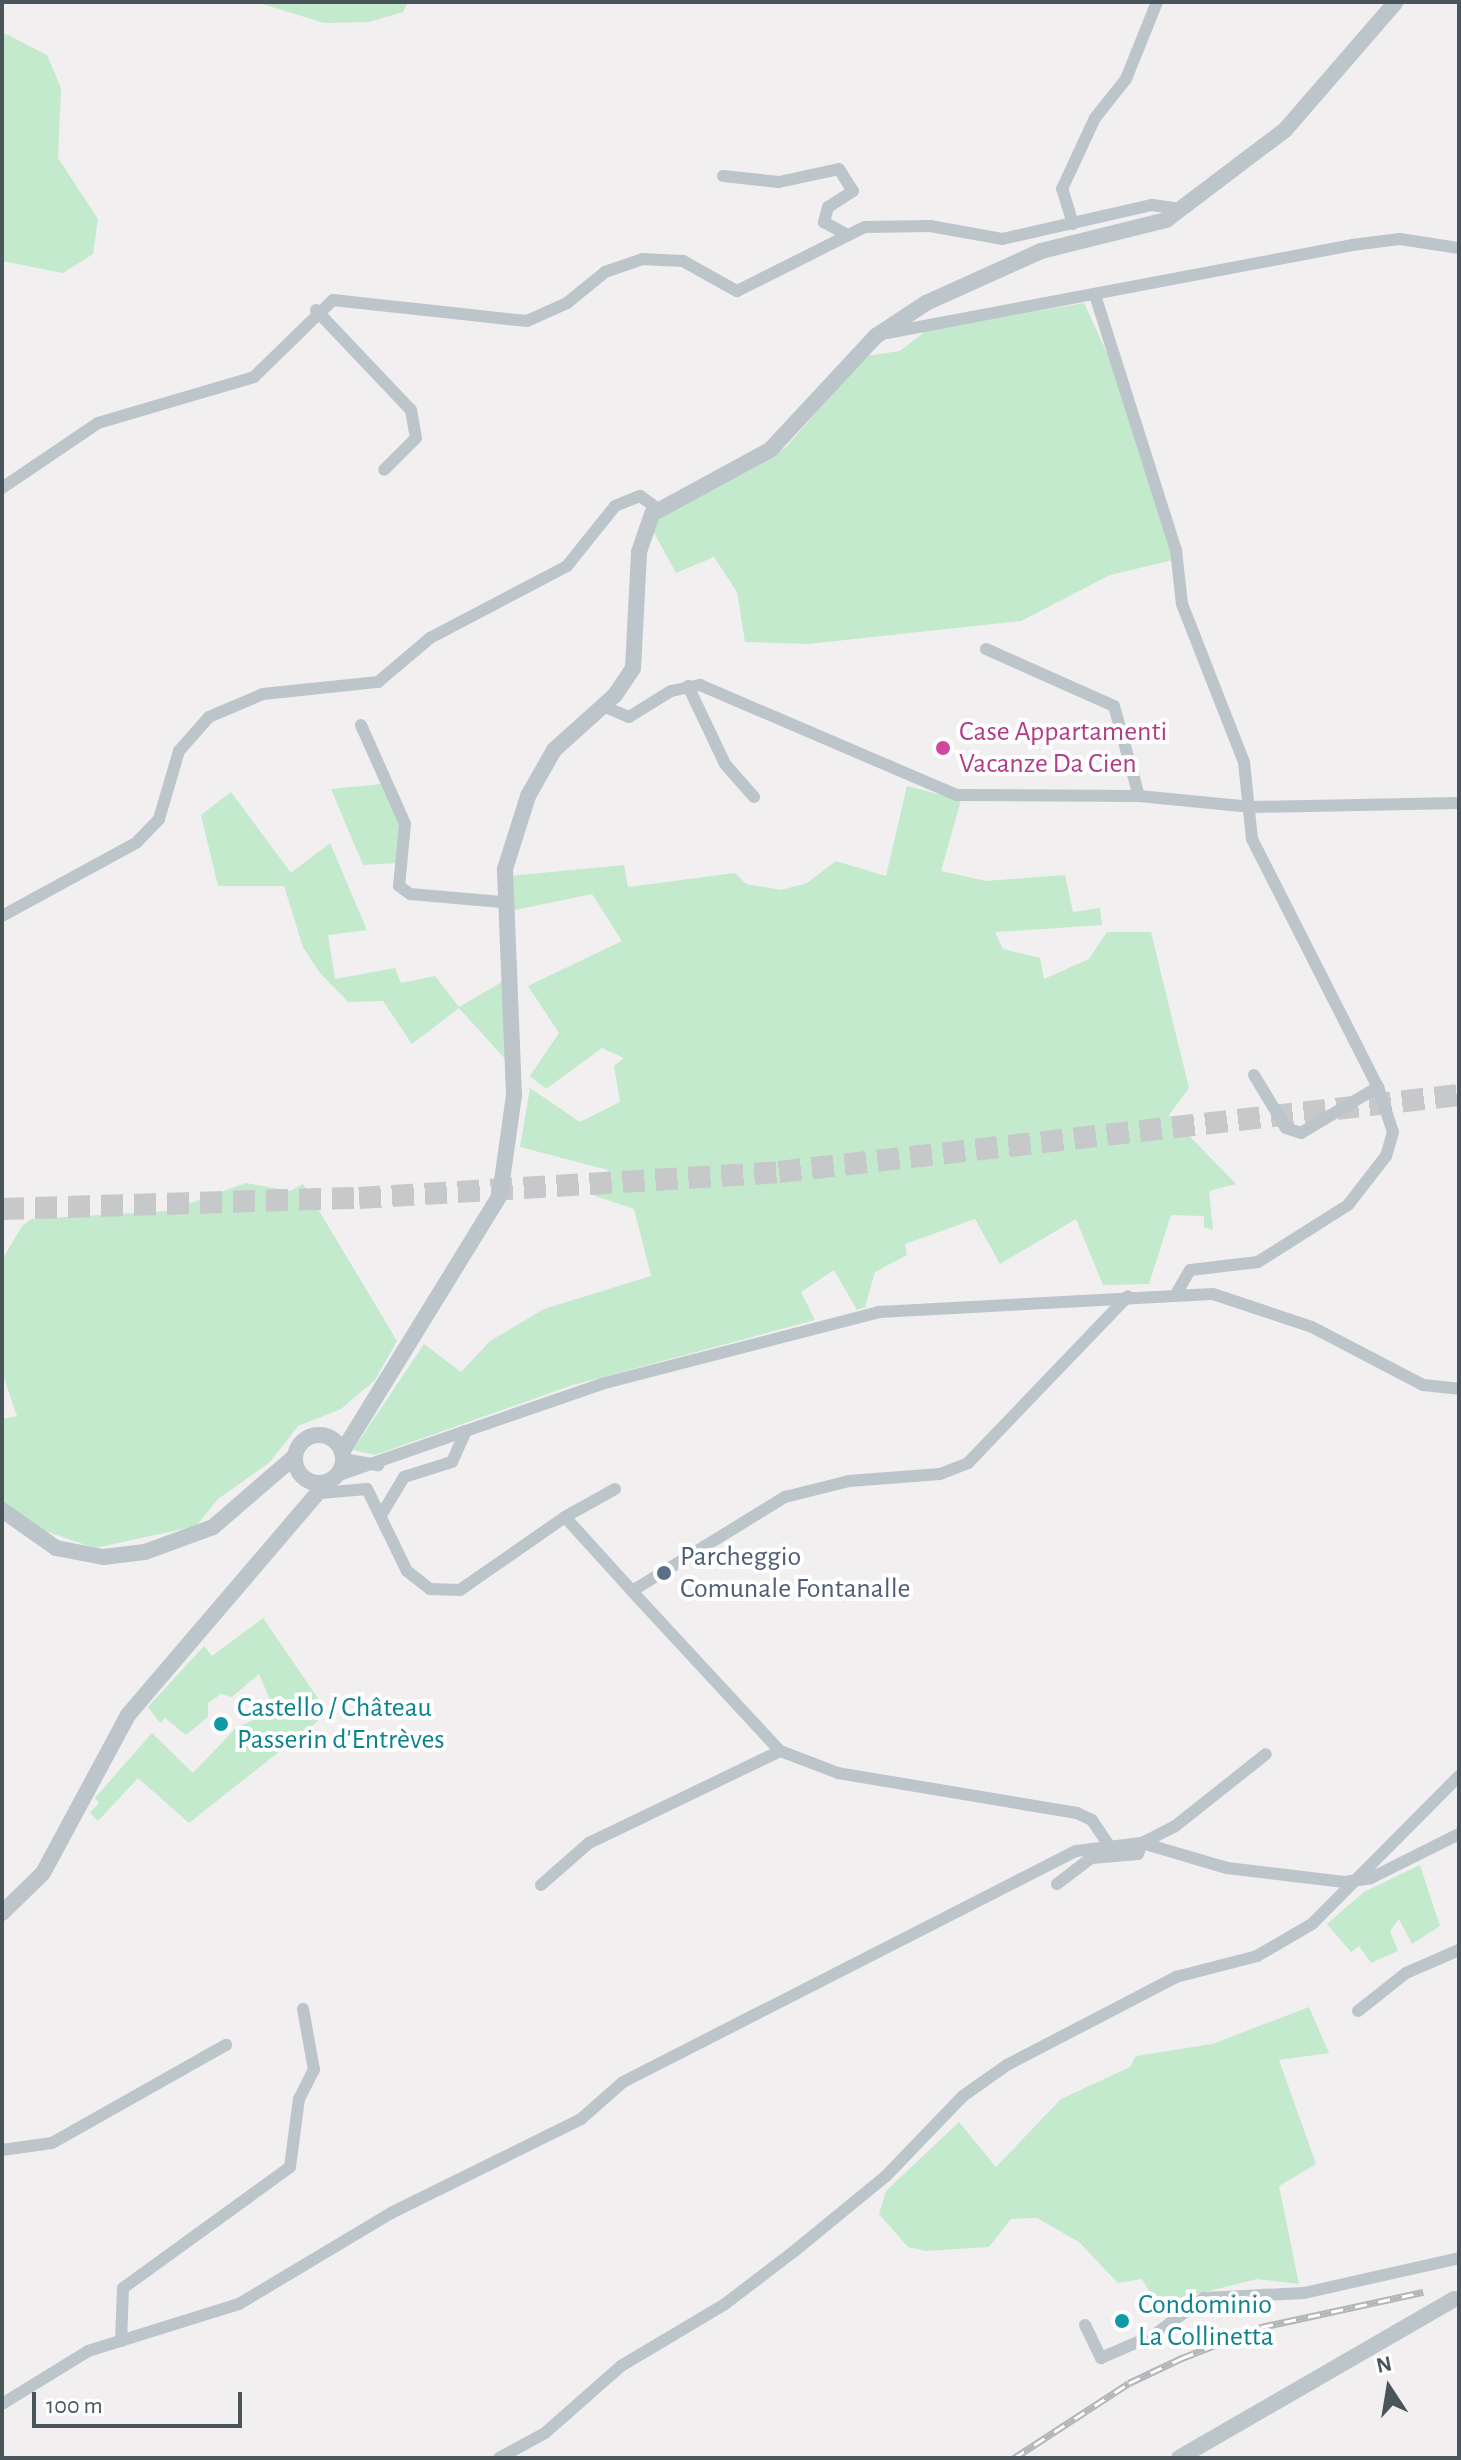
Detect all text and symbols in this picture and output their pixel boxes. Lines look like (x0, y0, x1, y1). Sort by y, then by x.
place label: Case Appartamenti Vacanze Da Cien (959, 715, 1167, 781)
marker: Case Appartamenti Vacanze Da Cien (934, 739, 952, 757)
place label: Parcheggio Comunale Fontanalle (680, 1540, 910, 1606)
marker: Parcheggio Comunale Fontanalle (655, 1564, 673, 1582)
place label: Castello / Château Passerin d'Entrèves (237, 1691, 445, 1757)
marker: Castello / Château Passerin d'Entrèves (212, 1715, 230, 1733)
place label: Condominio La Collinetta (1138, 2288, 1274, 2354)
marker: Condominio La Collinetta (1113, 2312, 1131, 2330)
north arrow (1349, 2348, 1429, 2428)
text: N (1374, 2352, 1394, 2377)
scale bar (36, 2376, 246, 2426)
text: 100 m (46, 2394, 103, 2418)

